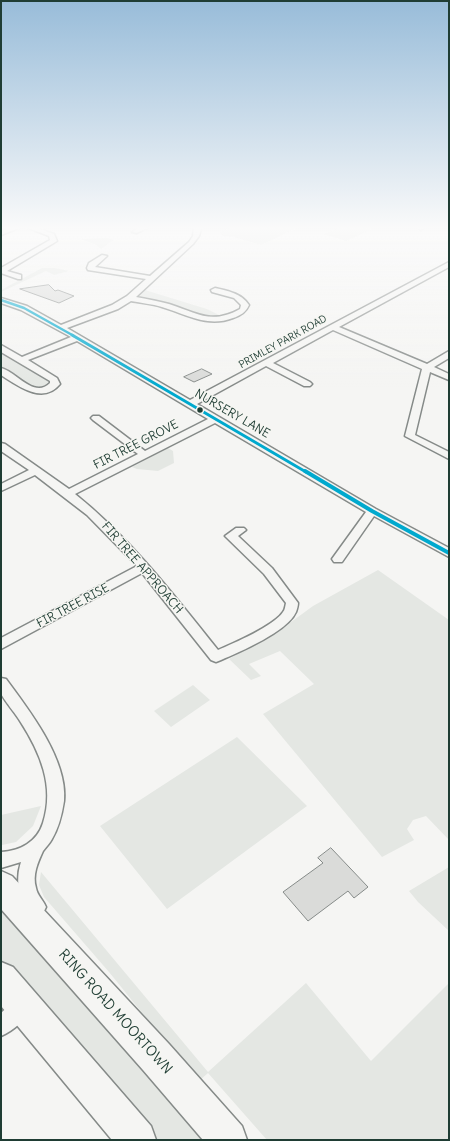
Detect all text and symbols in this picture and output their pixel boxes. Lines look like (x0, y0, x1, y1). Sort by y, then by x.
street label: PRIMLEY PARK ROAD (237, 313, 329, 371)
street label: NURSERY LANE (192, 387, 272, 441)
unlabelled marker (195, 405, 205, 415)
street label: FIR TREE GROVE (91, 417, 181, 473)
street label: FIR TREE APPROACH (98, 519, 186, 617)
street label: FIR TREE RISE (34, 581, 112, 631)
street label: RING ROAD MOORTOWN (55, 946, 175, 1078)

